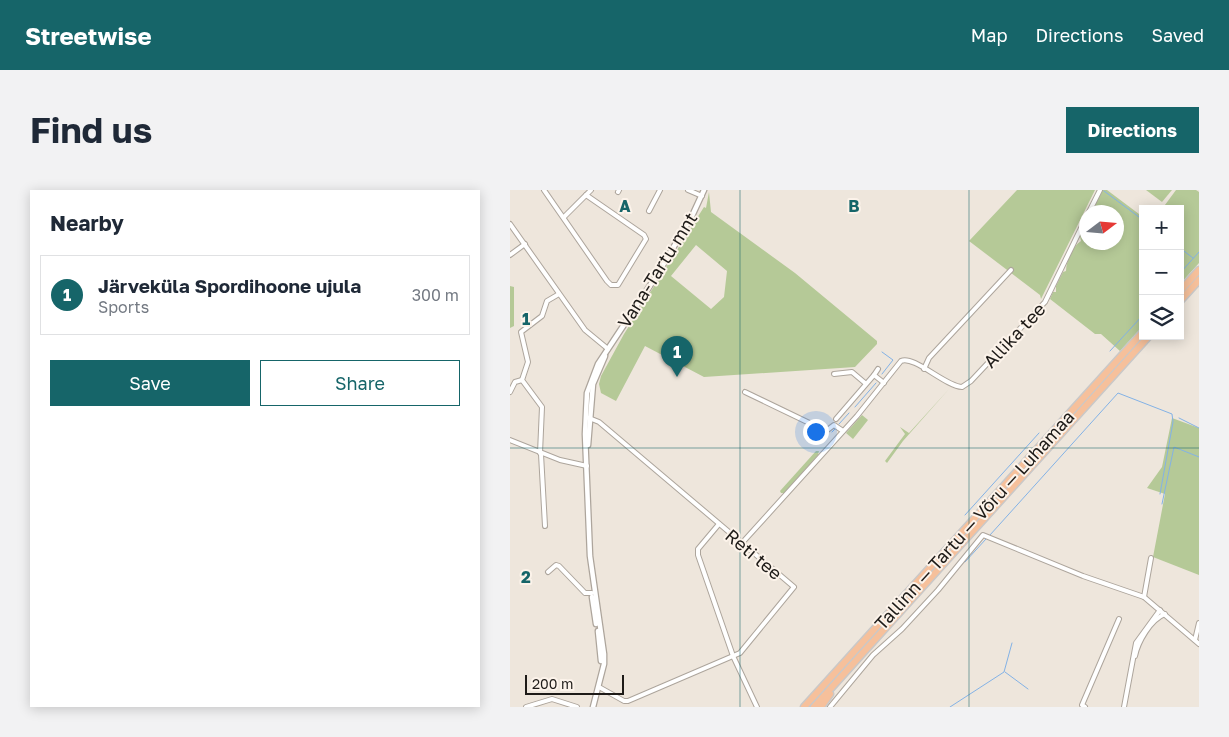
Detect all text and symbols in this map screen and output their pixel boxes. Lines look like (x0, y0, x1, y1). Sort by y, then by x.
text: Streetwise (25, 21, 152, 50)
text: Map (971, 24, 1007, 46)
text: Directions (1035, 24, 1123, 46)
text: Saved (1151, 24, 1204, 46)
button: Directions (1066, 107, 1199, 153)
text: Find us (30, 109, 152, 151)
text: A (619, 196, 631, 216)
text: B (848, 196, 860, 216)
north arrow (1079, 205, 1124, 250)
map controls (1139, 205, 1184, 340)
button: + (1139, 205, 1184, 250)
street label: Vana-Tartu mnt (613, 208, 701, 332)
text: Nearby (50, 210, 124, 236)
button: − (1139, 250, 1184, 295)
text: Järveküla Spordihoone ujula (98, 274, 361, 297)
text: 1 (63, 285, 71, 305)
text: 300 m (412, 285, 459, 305)
button: layers (1139, 295, 1184, 340)
text: Sports (98, 297, 149, 317)
street label: Allika tee (978, 298, 1050, 372)
text: 1 (522, 309, 530, 329)
pin: 1 (661, 336, 693, 377)
button: Save (50, 360, 250, 406)
button: Share (260, 360, 460, 406)
street label: Tallinn — Tartu — Võru — Luhamaa (870, 406, 1078, 634)
your location (803, 419, 829, 445)
street label: Reti tee (721, 524, 787, 584)
text: 2 (521, 567, 531, 587)
scale bar (525, 672, 624, 695)
text: 200 m (532, 675, 573, 692)

